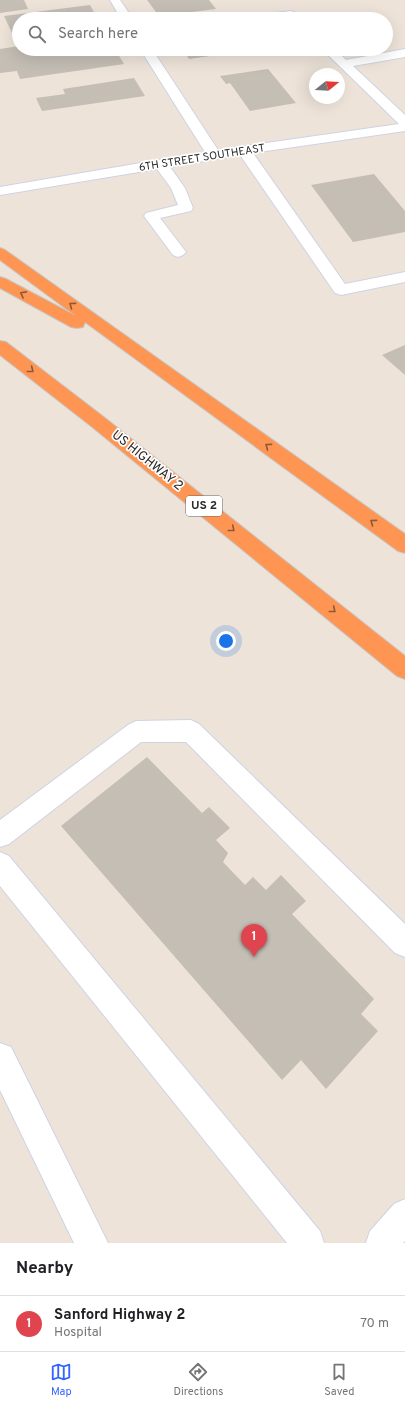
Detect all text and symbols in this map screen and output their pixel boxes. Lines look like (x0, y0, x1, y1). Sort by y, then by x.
search box (12, 12, 393, 56)
icon: search (26, 23, 48, 45)
text: Search here (58, 25, 138, 44)
north arrow (309, 68, 345, 104)
street label: 6TH STREET SOUTHEAST (138, 141, 266, 175)
one-way arrow (20, 291, 27, 299)
one-way arrow (69, 303, 76, 310)
one-way arrow (26, 366, 33, 373)
street label: US HIGHWAY 2 (108, 427, 186, 495)
one-way arrow (265, 443, 272, 451)
road number: US 2 (186, 496, 222, 516)
one-way arrow (371, 520, 378, 527)
one-way arrow (227, 524, 234, 531)
one-way arrow (329, 606, 336, 613)
your location (216, 631, 236, 651)
pin: 1 (241, 924, 267, 957)
text: Nearby (16, 1258, 73, 1280)
text: Sanford Highway 2 (54, 1306, 186, 1325)
text: 1 (26, 1316, 32, 1332)
text: 70 m (360, 1316, 389, 1332)
text: Hospital (54, 1325, 102, 1341)
tab: Map (50, 1361, 72, 1399)
tab: Directions (173, 1361, 223, 1399)
tab: Saved (324, 1361, 355, 1399)

